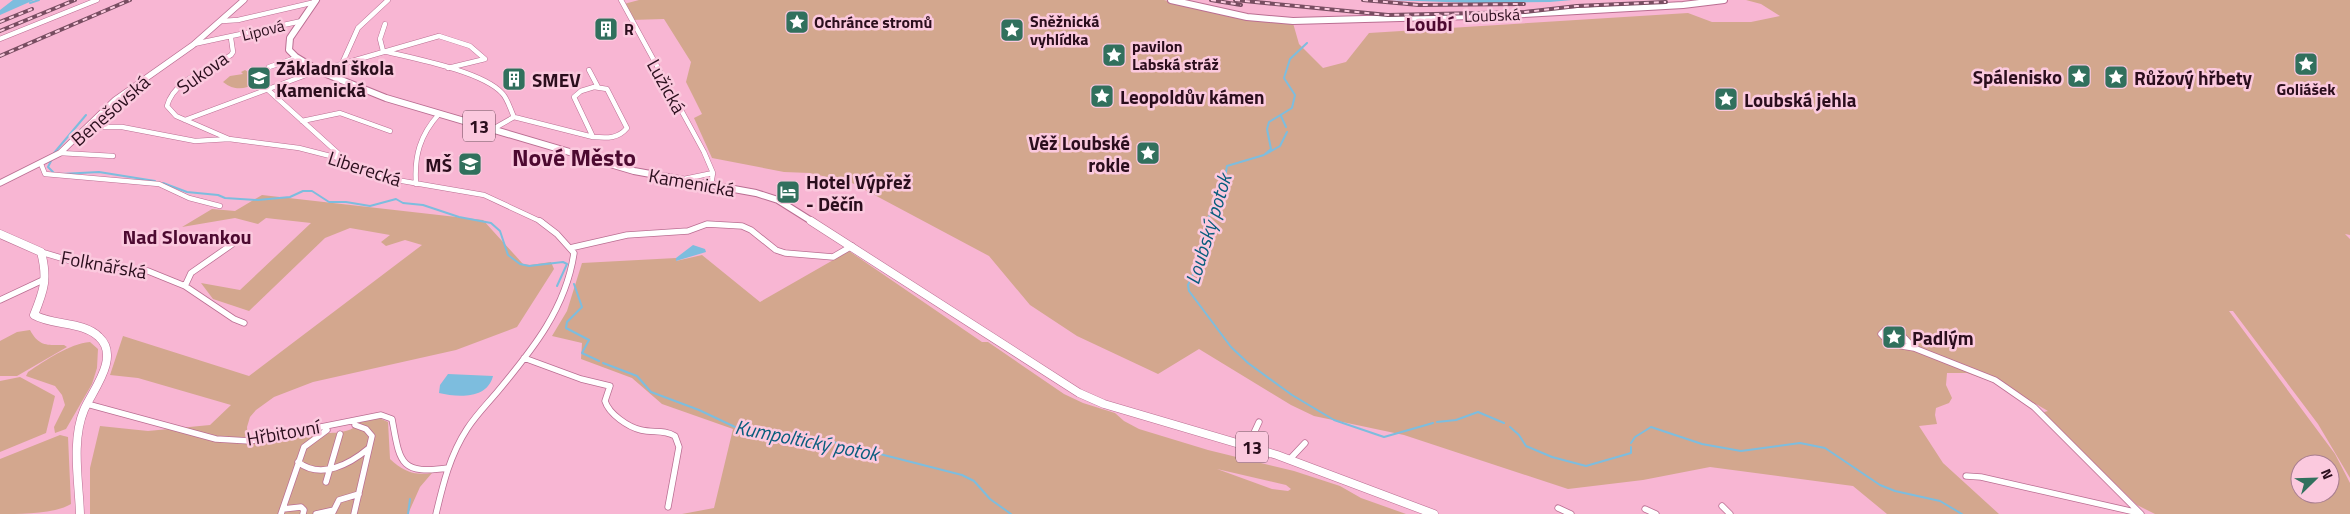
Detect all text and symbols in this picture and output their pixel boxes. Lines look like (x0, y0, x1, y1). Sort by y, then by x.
street label: Loubská (1464, 2, 1520, 28)
district label: Loubí (1405, 8, 1454, 39)
place icon: Ochránce stromů (784, 9, 810, 35)
place label: Sněžnická vyhlídka (1030, 9, 1100, 51)
place label: Ochránce stromů (814, 10, 932, 34)
street label: Lipová (239, 13, 287, 47)
building icon: R (593, 16, 619, 42)
place label: R (624, 17, 634, 41)
place icon: Sněžnická vyhlídka (999, 17, 1025, 43)
place label: pavilon Labská stráž (1132, 34, 1219, 76)
place icon: pavilon Labská stráž (1101, 42, 1127, 68)
street label: Sukova (170, 43, 234, 100)
place icon: Goliášek (2293, 51, 2319, 77)
place label: Základní škola Kamenická (276, 53, 394, 104)
street label: Lužická (640, 53, 694, 119)
place label: Spálenisko (1973, 62, 2062, 91)
place icon: Spálenisko (2066, 63, 2092, 89)
place label: Růžový hřbety (2134, 63, 2253, 92)
place icon: Růžový hřbety (2103, 64, 2129, 90)
school or university icon: Základní škola Kamenická (246, 65, 272, 91)
place label: SMEV (532, 65, 581, 94)
building icon: SMEV (501, 66, 527, 92)
street label: Benešovská (64, 67, 156, 153)
place label: Goliášek (2277, 77, 2336, 101)
place label: Leopoldův kámen (1120, 82, 1265, 111)
place icon: Leopoldův kámen (1089, 83, 1115, 109)
place label: Loubská jehla (1744, 85, 1857, 114)
place icon: Loubská jehla (1713, 86, 1739, 112)
road number: 13 (463, 110, 495, 142)
place label: Věž Loubské rokle (1028, 128, 1130, 179)
district label: Nové Město (512, 139, 636, 175)
place icon: Věž Loubské rokle (1135, 140, 1161, 166)
street label: Liberecká (325, 143, 406, 194)
place label: MŠ (425, 150, 452, 179)
school or university icon: MŠ (457, 151, 483, 177)
street label: Kamenická (647, 160, 738, 204)
place label: Hotel Výpřež - Děčín (806, 167, 911, 218)
water label: Loubský potok (1176, 168, 1240, 288)
hotel icon: Hotel Výpřež - Děčín (775, 179, 801, 205)
district label: Nad Slovankou (122, 221, 252, 252)
street label: Folknářská (59, 242, 150, 286)
place label: Padlým (1912, 323, 1974, 352)
place icon: Padlým (1881, 324, 1907, 350)
street label: Hřbitovní (244, 411, 324, 453)
water label: Kumpoltický potok (733, 411, 883, 470)
road number: 13 (1236, 432, 1268, 462)
north arrow (2290, 454, 2340, 504)
text: N (2316, 465, 2339, 482)

